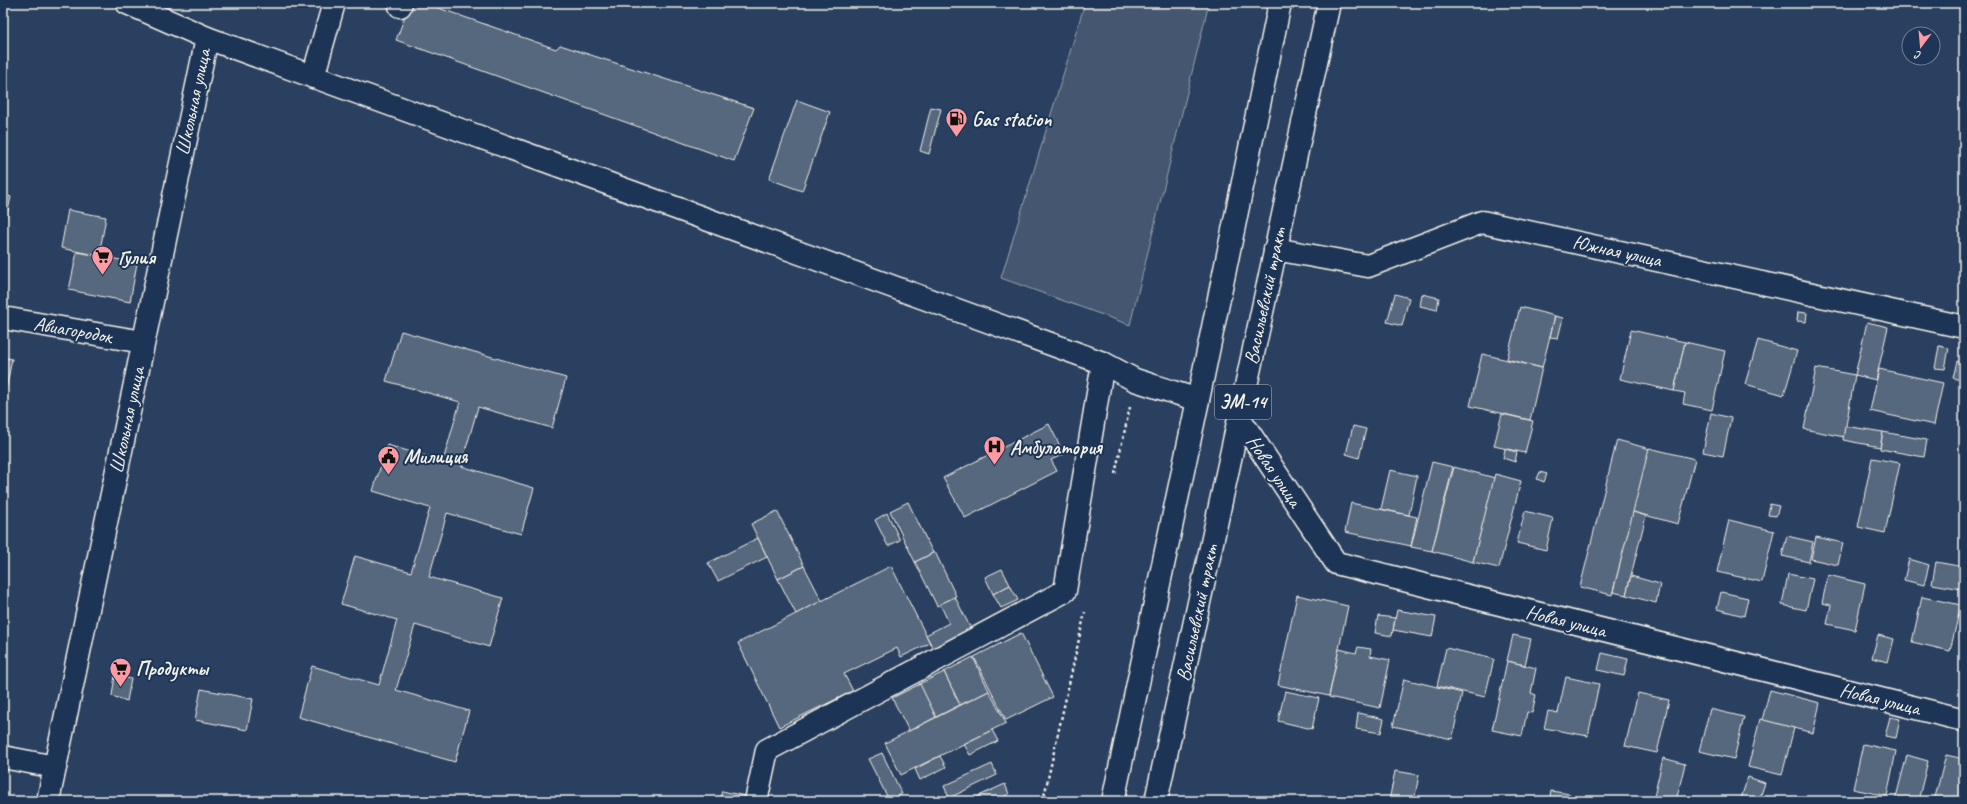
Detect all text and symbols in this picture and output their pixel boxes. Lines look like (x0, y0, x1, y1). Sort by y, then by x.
north arrow (1901, 26, 1941, 66)
street label: Школьная улица (170, 45, 217, 157)
text: С (1912, 48, 1923, 63)
fuel station icon: Gas station (944, 106, 970, 139)
place label: Gas station (972, 107, 1052, 132)
street label: Васильевский тракт (1238, 224, 1292, 367)
street label: Южная улица (1570, 229, 1665, 273)
supermarket icon: Гулия (90, 244, 116, 277)
place label: Гулия (118, 245, 156, 270)
street label: Авиагородок (32, 311, 116, 349)
street label: Школьная улица (104, 363, 151, 475)
road number: ЭМ-14 (1215, 385, 1271, 419)
street label: Новая улица (1241, 430, 1308, 513)
hospital icon: Амбулатория (981, 434, 1007, 467)
place label: Амбулатория (1010, 435, 1104, 460)
public building icon: Милиция (376, 443, 402, 476)
place label: Милиция (404, 444, 469, 469)
street label: Васильевский тракт (1170, 541, 1224, 684)
street label: Новая улица (1523, 599, 1610, 643)
supermarket icon: Продукты (108, 655, 134, 688)
place label: Продукты (136, 656, 210, 682)
street label: Новая улица (1837, 677, 1924, 721)

